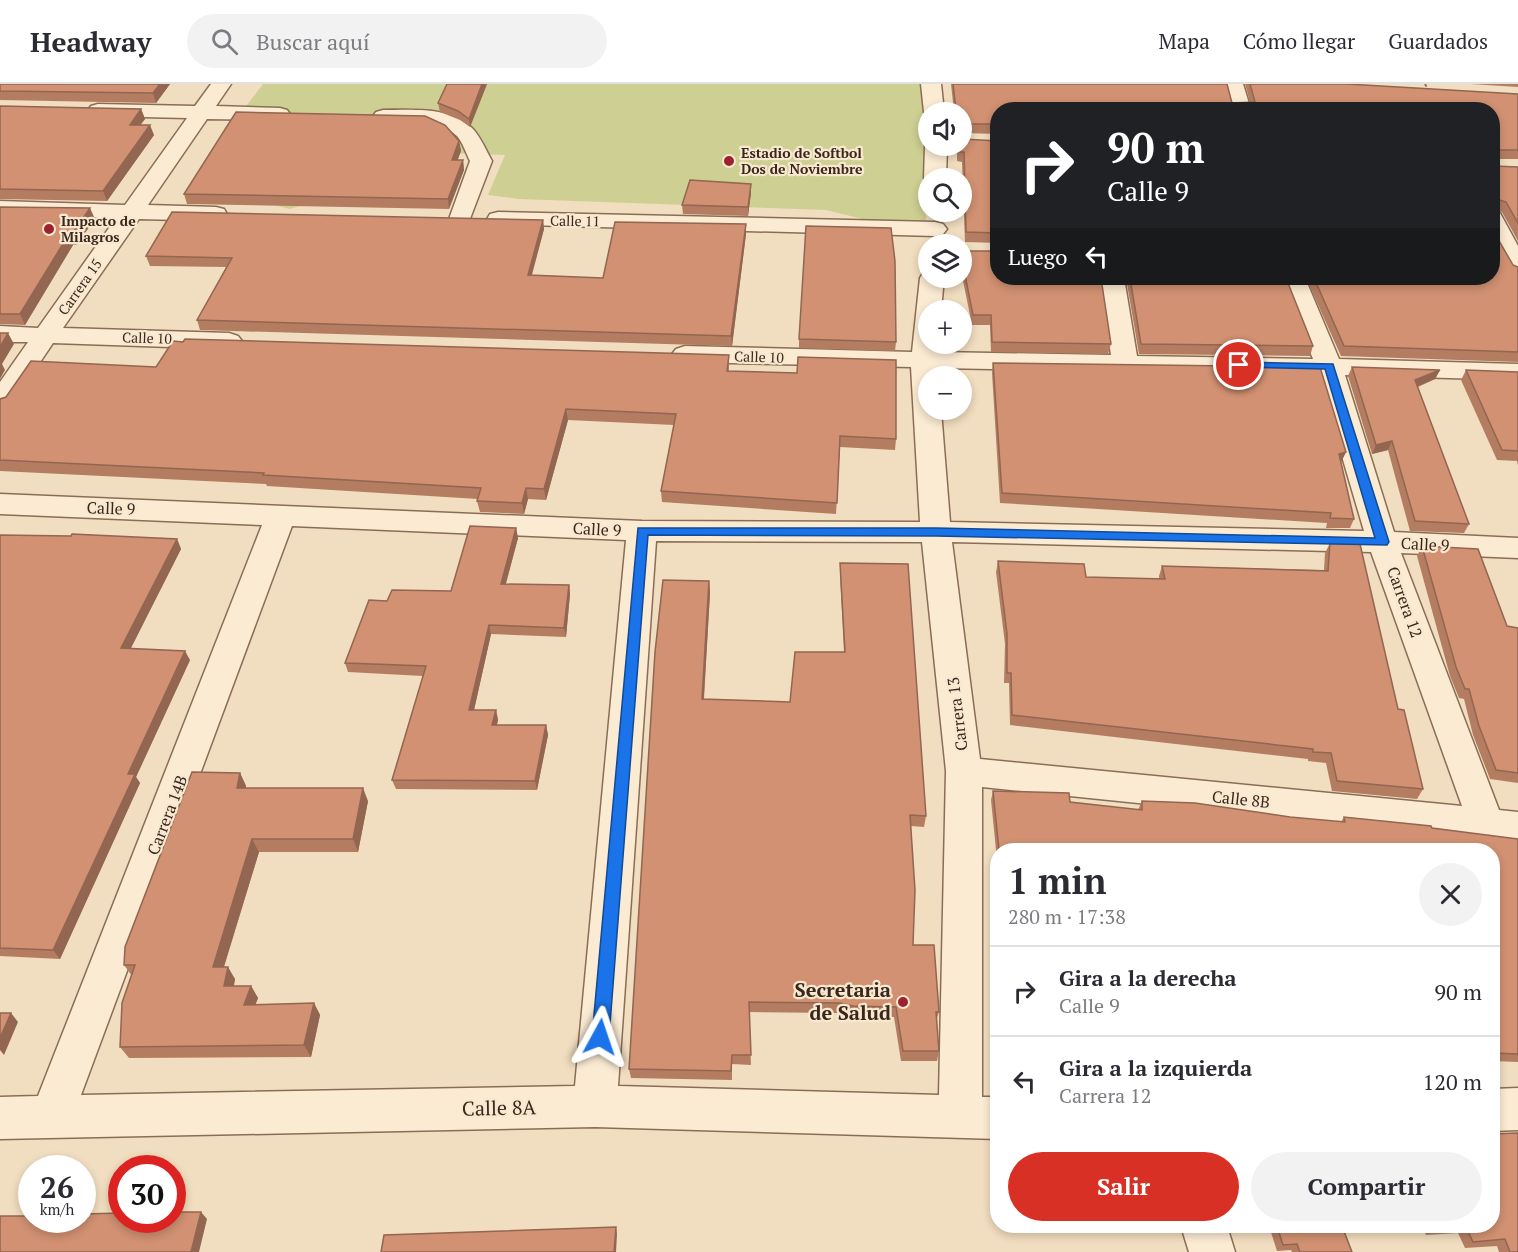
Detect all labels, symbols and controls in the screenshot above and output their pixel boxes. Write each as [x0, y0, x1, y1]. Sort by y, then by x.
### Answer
search box [187, 14, 607, 68]
text: Headway [30, 23, 151, 60]
icon: search [208, 25, 241, 58]
text: Buscar aquí [256, 27, 370, 56]
text: Mapa [1158, 27, 1210, 55]
text: Cómo llegar [1243, 27, 1355, 55]
text: Guardados [1388, 27, 1488, 55]
map controls [918, 102, 972, 420]
button: sound [918, 102, 972, 156]
text: 90 m [1107, 119, 1205, 175]
icon: right [1008, 126, 1086, 204]
place label: Estadio de Softbol Dos de Noviembre [741, 143, 863, 178]
marker: Estadio de Softbol Dos de Noviembre [722, 154, 736, 168]
button: search [918, 168, 972, 222]
text: Calle 9 [1107, 173, 1189, 209]
place label: Impacto de Milagros [61, 211, 136, 246]
street label: Calle 11 [550, 211, 600, 230]
marker: Impacto de Milagros [42, 222, 56, 236]
button: layers [918, 234, 972, 288]
icon: left [1080, 240, 1113, 273]
text: Luego [1008, 242, 1068, 271]
street label: Carrera 15 [53, 255, 106, 319]
button: + [918, 300, 972, 354]
street label: Calle 10 [122, 327, 172, 348]
pin [1213, 339, 1264, 390]
street label: Calle 10 [734, 346, 784, 367]
icon: arrive [1222, 348, 1255, 381]
button: − [918, 366, 972, 420]
street label: Calle 9 [86, 496, 136, 520]
street label: Calle 9 [572, 517, 622, 541]
street label: Calle 9 [1400, 532, 1450, 556]
street label: Carrera 12 [1382, 564, 1428, 640]
street label: Carrera 13 [942, 676, 972, 752]
street label: Carrera 14B [142, 772, 192, 858]
street label: Calle 8B [1211, 785, 1271, 813]
text: 1 min [1008, 857, 1106, 904]
button: close [1419, 863, 1482, 926]
text: 280 m · 17:38 [1008, 903, 1126, 930]
text: Gira a la derecha [1059, 963, 1237, 992]
icon: right [1008, 975, 1041, 1008]
place label: Secretaria de Salud [795, 976, 891, 1026]
text: 90 m [1434, 977, 1482, 1006]
text: Calle 9 [1059, 992, 1120, 1019]
marker: Secretaria de Salud [896, 995, 910, 1009]
position arrow [568, 1005, 632, 1069]
text: Gira a la izquierda [1059, 1053, 1252, 1082]
icon: left [1008, 1065, 1041, 1098]
text: 120 m [1422, 1067, 1482, 1096]
text: Carrera 12 [1059, 1082, 1151, 1109]
street label: Calle 8A [462, 1093, 537, 1122]
button: Salir [1008, 1152, 1239, 1221]
button: Compartir [1251, 1152, 1482, 1221]
speed limit sign: 30 [108, 1155, 186, 1233]
text: 26 [40, 1167, 74, 1207]
text: km/h [40, 1199, 74, 1219]

